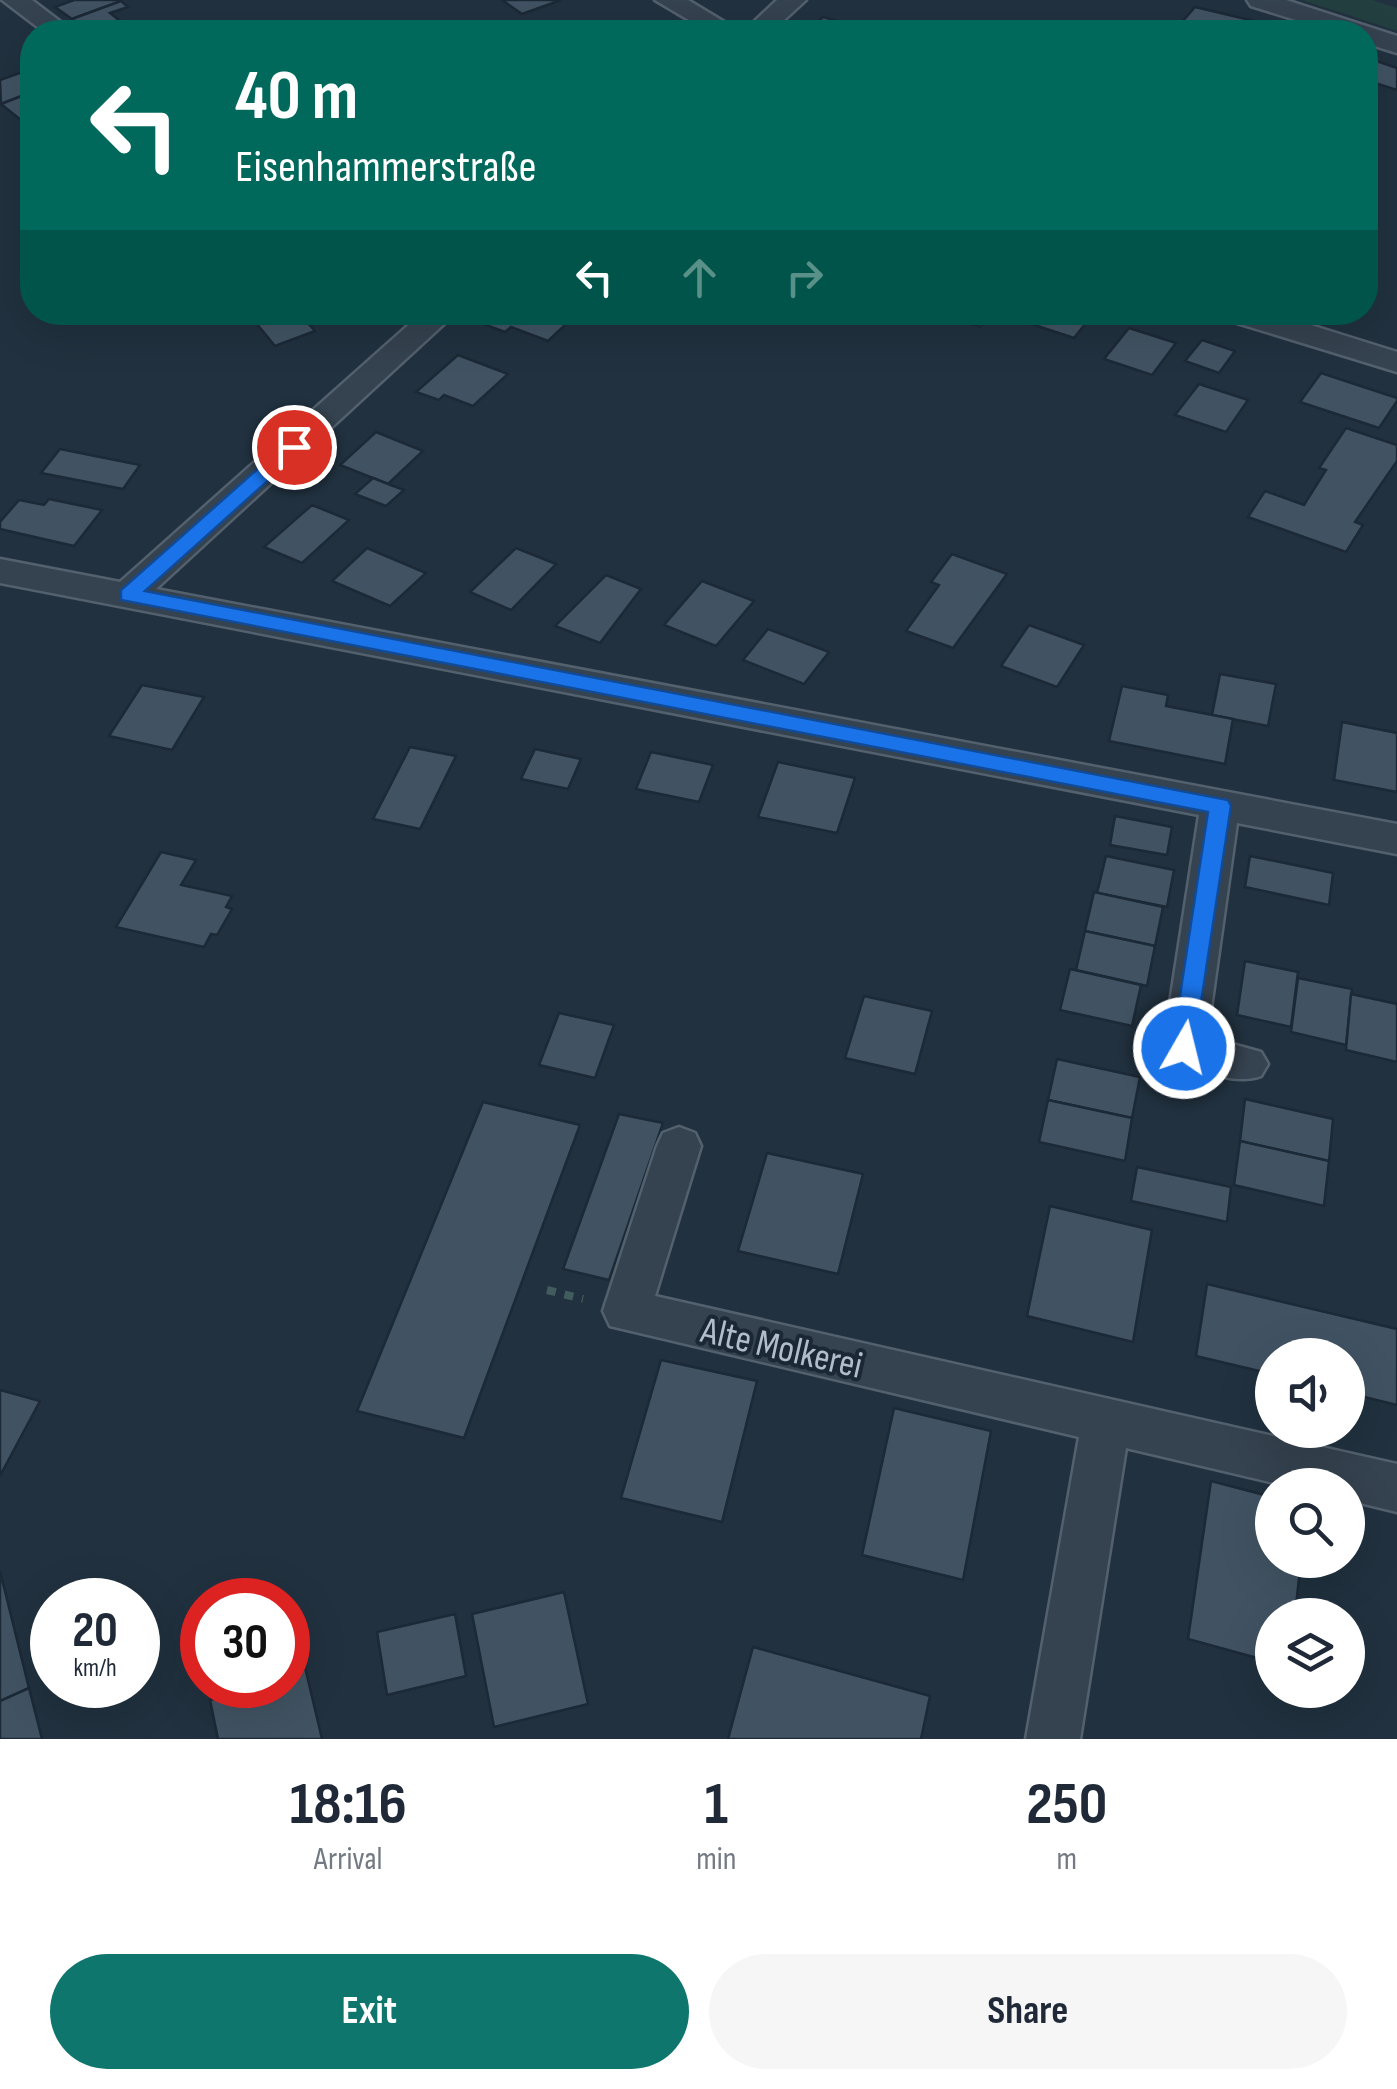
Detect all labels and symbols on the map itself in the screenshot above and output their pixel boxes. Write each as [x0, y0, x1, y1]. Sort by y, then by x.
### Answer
pin [252, 405, 337, 490]
position arrow [1132, 996, 1236, 1100]
street label: Alte Molkerei [696, 1308, 866, 1389]
speed limit sign: 30 [180, 1578, 310, 1708]

